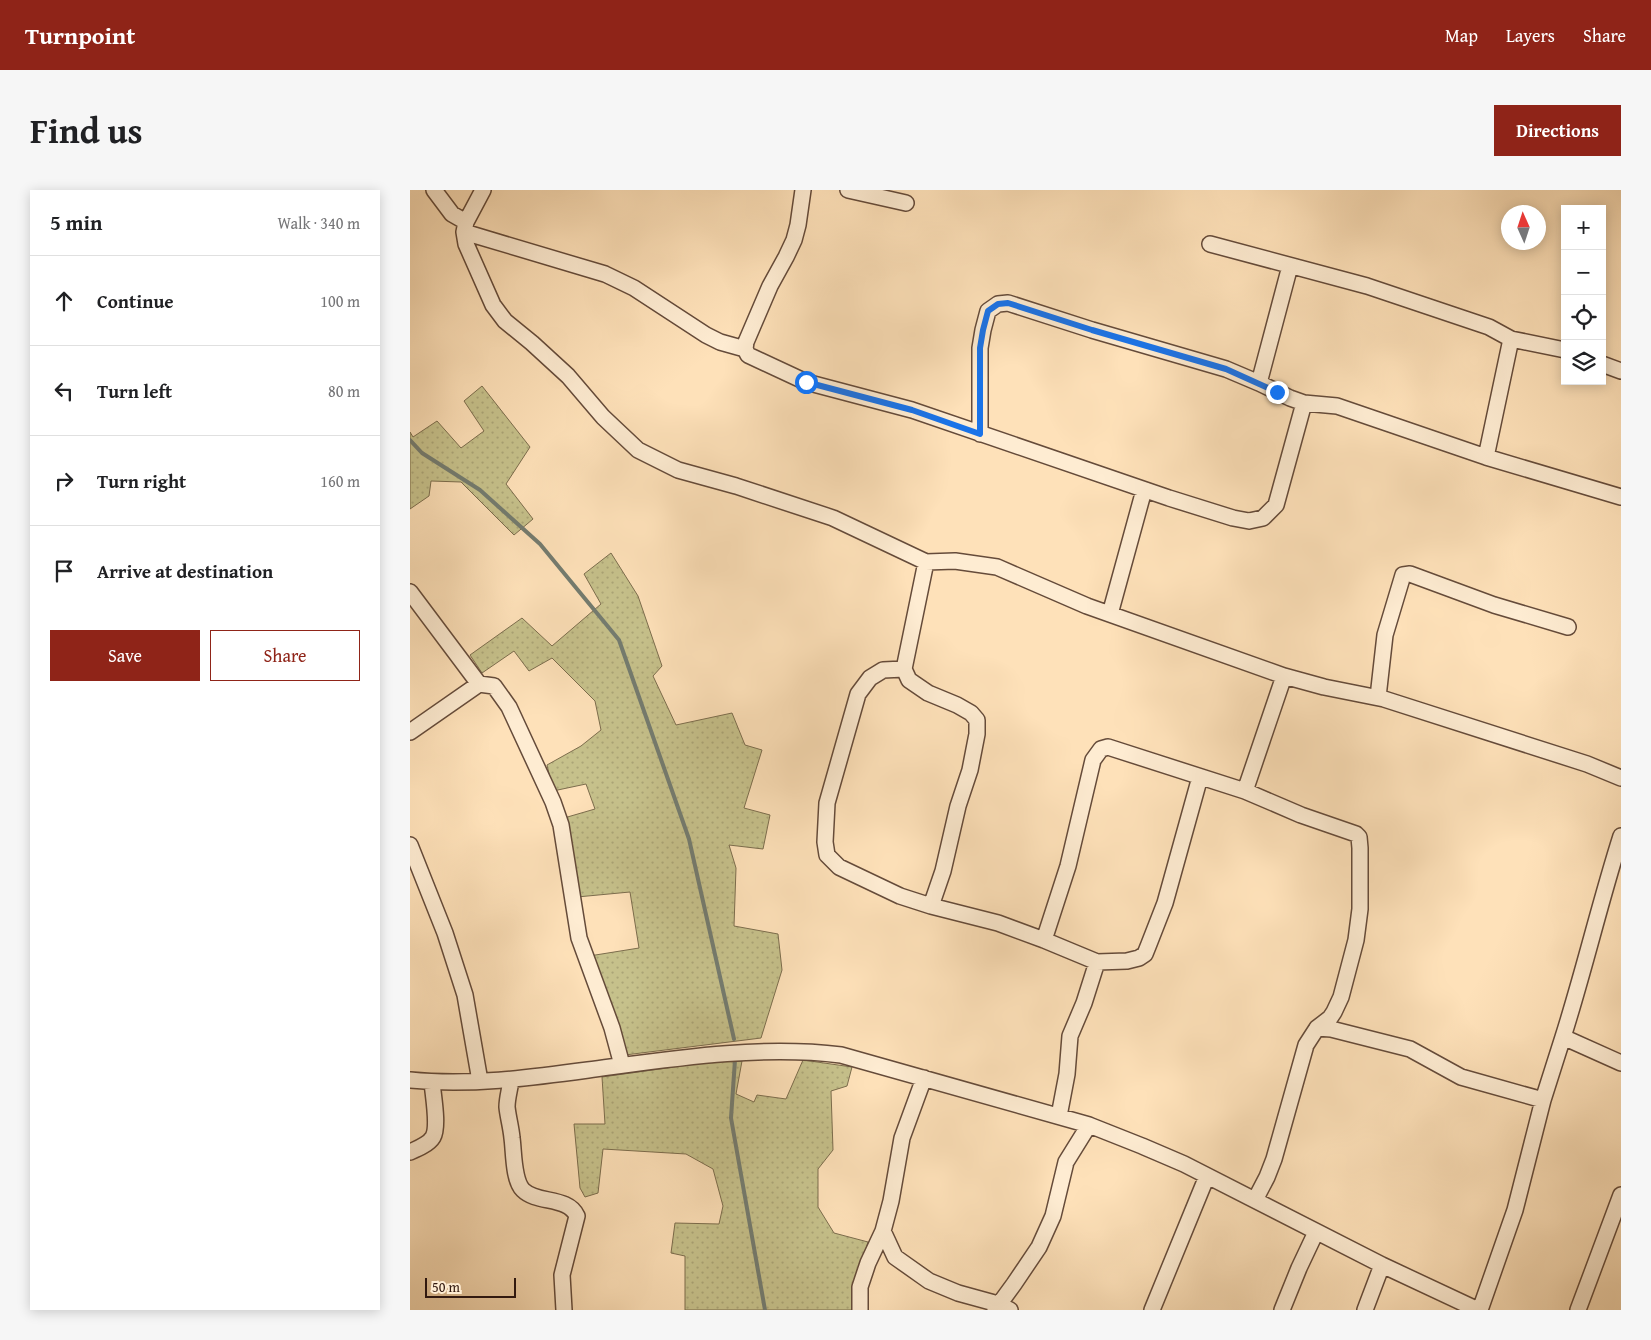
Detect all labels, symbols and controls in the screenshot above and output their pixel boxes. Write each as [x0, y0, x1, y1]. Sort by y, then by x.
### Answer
text: Turnpoint [25, 18, 135, 53]
text: Map [1445, 22, 1478, 49]
text: Layers [1506, 22, 1555, 49]
text: Share [1583, 22, 1626, 49]
text: Find us [30, 105, 143, 156]
button: Directions [1494, 105, 1621, 156]
north arrow [1501, 205, 1546, 250]
map controls [1561, 205, 1606, 385]
button: + [1561, 205, 1606, 250]
text: 5 min [50, 207, 102, 238]
text: Walk · 340 m [277, 211, 360, 235]
button: − [1561, 250, 1606, 295]
icon: ahead [50, 287, 78, 315]
text: Continue [97, 287, 174, 315]
text: 100 m [320, 289, 360, 313]
button: locate [1561, 295, 1606, 340]
button: layers [1561, 340, 1606, 385]
route start [795, 371, 818, 394]
icon: left [50, 377, 78, 405]
text: Turn left [97, 377, 172, 405]
text: 80 m [328, 379, 360, 403]
route end [1266, 381, 1289, 404]
icon: right [50, 467, 78, 495]
text: Turn right [97, 467, 186, 495]
text: 160 m [320, 469, 360, 493]
icon: arrive [50, 557, 78, 585]
text: Arrive at destination [97, 557, 273, 585]
button: Save [50, 630, 200, 681]
button: Share [210, 630, 360, 681]
scale bar [425, 1275, 516, 1298]
text: 50 m [432, 1277, 460, 1297]

